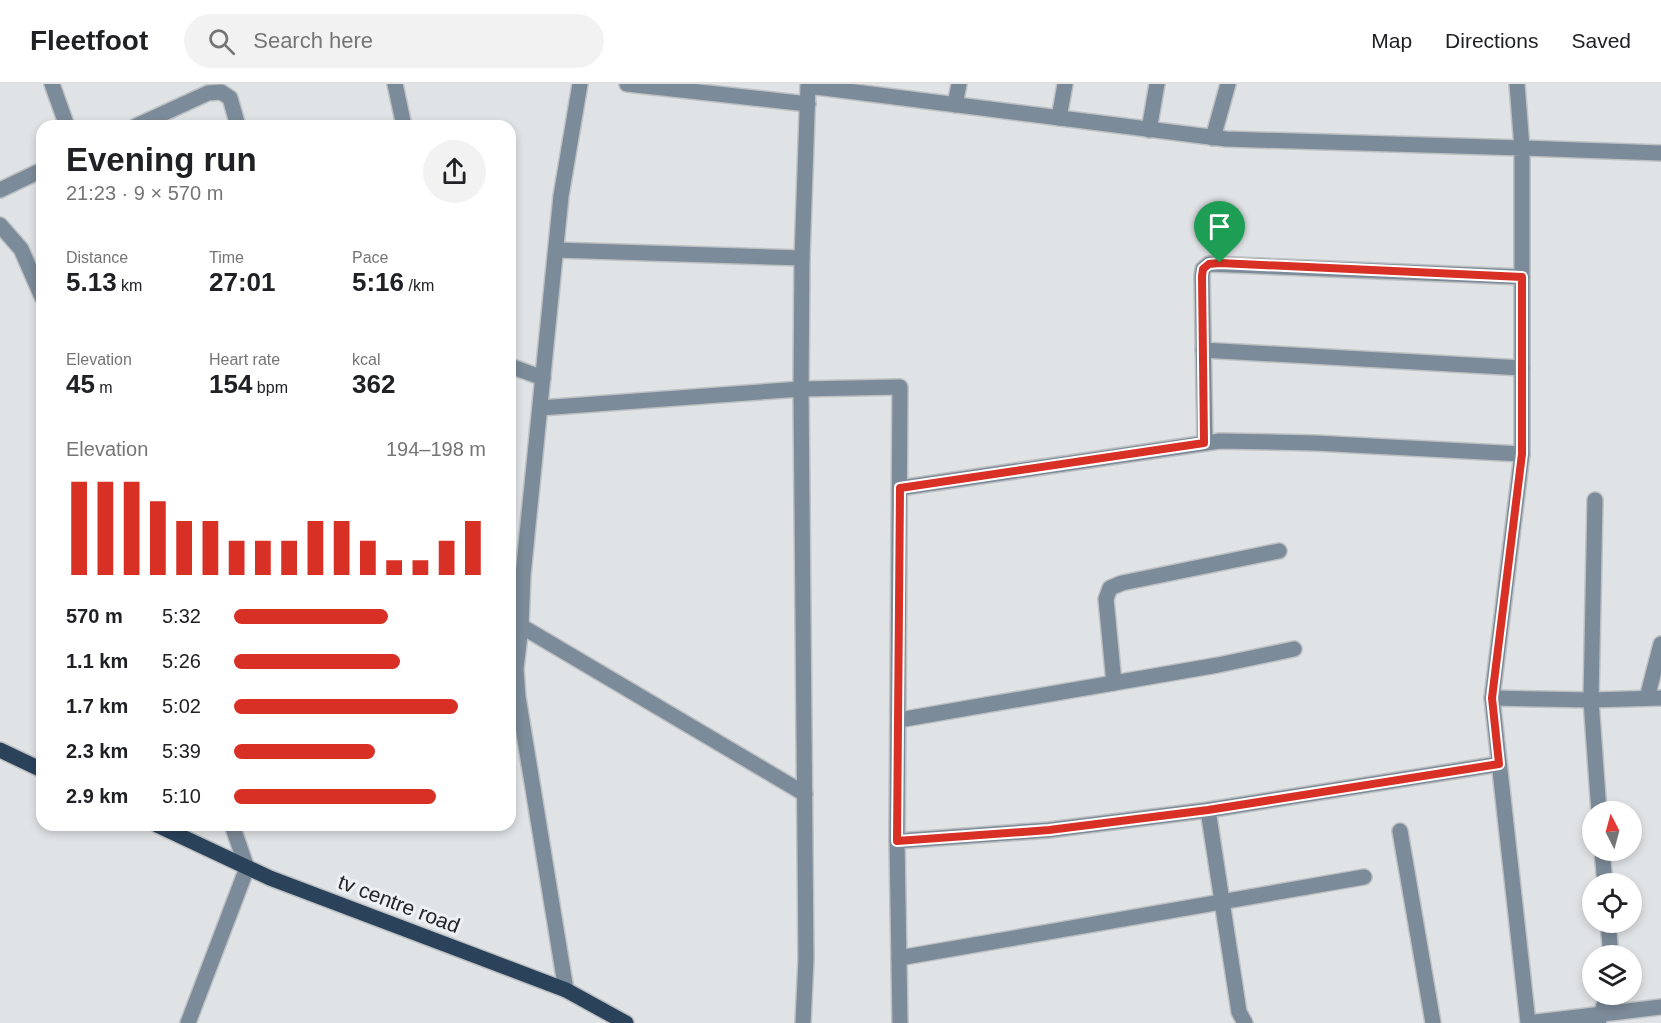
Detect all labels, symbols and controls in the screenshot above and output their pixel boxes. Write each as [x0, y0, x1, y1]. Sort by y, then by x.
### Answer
search box [184, 14, 604, 68]
text: Fleetfoot [30, 25, 148, 56]
icon: search [205, 25, 238, 58]
text: Search here [253, 28, 373, 53]
text: Map [1371, 29, 1412, 52]
text: Directions [1445, 29, 1538, 52]
text: Saved [1571, 29, 1631, 52]
button: share [423, 140, 486, 203]
text: Evening run [66, 141, 257, 178]
text: 21:23 · 9 × 570 m [66, 182, 223, 204]
pin [1194, 201, 1245, 263]
icon: arrive [1203, 210, 1236, 243]
text: Distance [66, 249, 128, 266]
text: Time [209, 249, 244, 266]
text: Pace [352, 249, 388, 266]
text: 5.13 [66, 267, 117, 297]
text: 27:01 [209, 267, 276, 297]
text: 5:16 [352, 267, 404, 297]
text: km [117, 277, 142, 294]
text: /km [404, 277, 434, 294]
text: Elevation [66, 351, 132, 368]
text: Heart rate [209, 351, 280, 368]
text: kcal [352, 351, 380, 368]
text: 45 [66, 369, 95, 399]
text: 154 [209, 369, 252, 399]
text: 362 [352, 369, 395, 399]
text: m [95, 379, 113, 396]
text: bpm [252, 379, 288, 396]
text: Elevation [66, 438, 148, 460]
text: 194–198 m [386, 438, 486, 460]
text: 570 m [66, 605, 123, 627]
text: 5:32 [162, 605, 201, 627]
text: 1.1 km [66, 650, 128, 672]
text: 5:26 [162, 650, 201, 672]
text: 1.7 km [66, 695, 128, 717]
text: 5:02 [162, 695, 201, 717]
text: 2.3 km [66, 740, 128, 762]
text: 5:39 [162, 740, 201, 762]
text: 2.9 km [66, 785, 128, 807]
text: 5:10 [162, 785, 201, 807]
north arrow [1582, 801, 1642, 861]
map controls [1582, 801, 1642, 1005]
street label: tv centre road [335, 870, 463, 937]
button: locate [1582, 873, 1642, 933]
button: layers [1582, 945, 1642, 1005]

